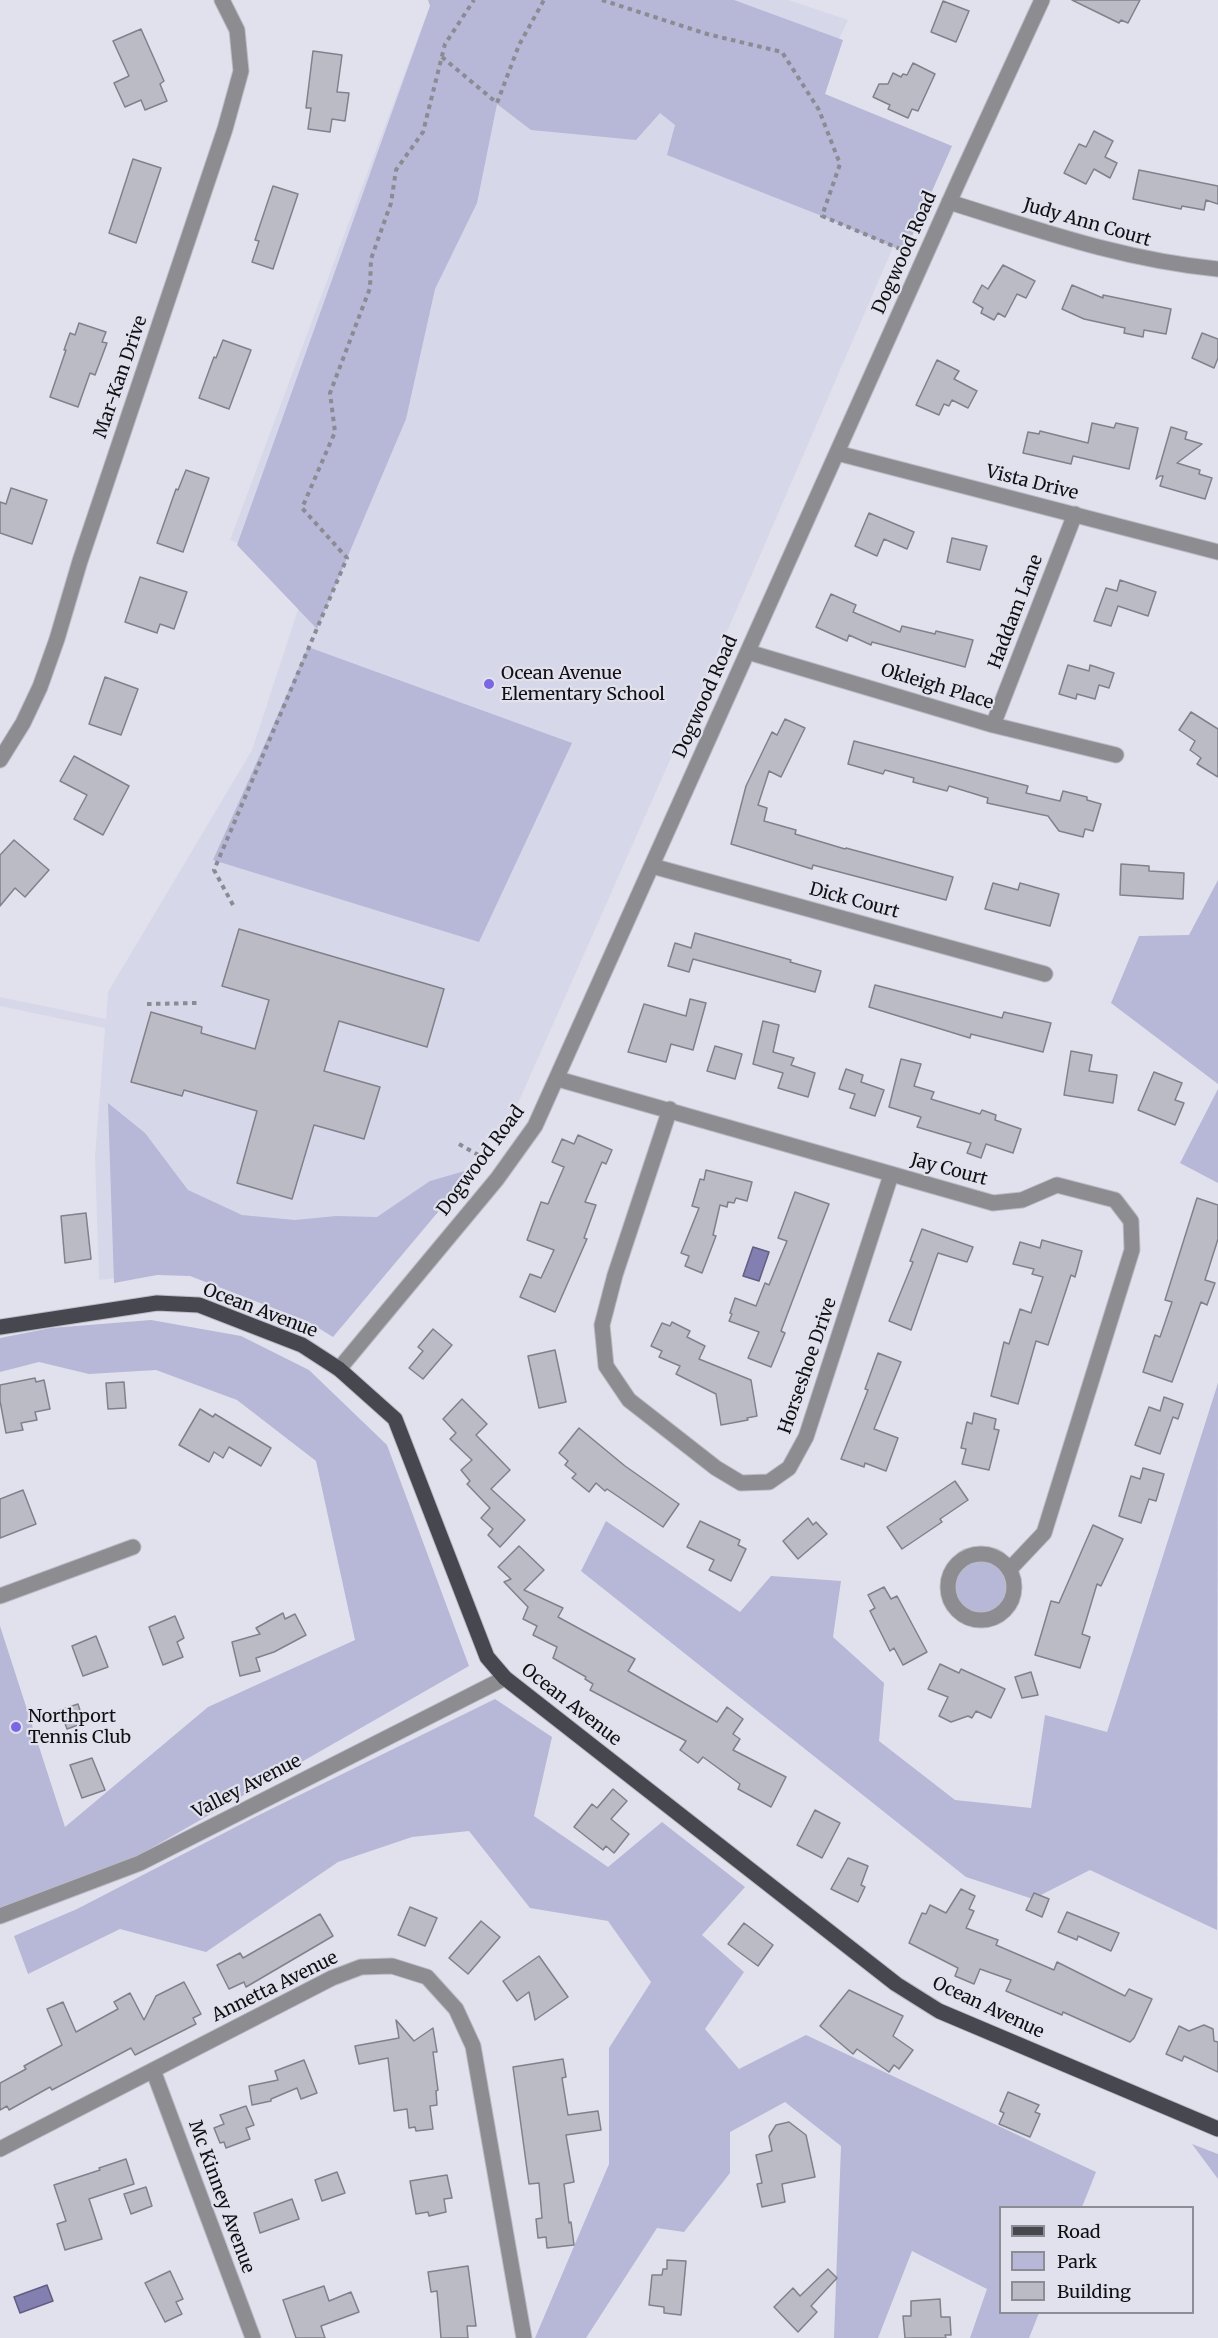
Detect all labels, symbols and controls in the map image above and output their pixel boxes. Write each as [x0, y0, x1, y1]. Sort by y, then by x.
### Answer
street label: Dogwood Road [868, 188, 942, 318]
street label: Judy Ann Court [1021, 194, 1153, 252]
street label: Mar-Kan Drive [90, 313, 152, 441]
street label: Vista Drive [984, 461, 1080, 505]
street label: Haddam Lane [984, 552, 1048, 672]
street label: Dogwood Road [669, 632, 743, 762]
street label: Okleigh Place [878, 660, 996, 714]
place label: Ocean Avenue Elementary School [501, 663, 665, 706]
marker: Ocean Avenue Elementary School [482, 677, 496, 691]
street label: Dick Court [807, 879, 901, 923]
street label: Dogwood Road [433, 1102, 529, 1220]
street label: Jay Court [908, 1149, 990, 1191]
street label: Ocean Avenue [200, 1279, 320, 1343]
street label: Horseshoe Drive [775, 1295, 841, 1437]
street label: Ocean Avenue [517, 1659, 625, 1751]
place label: Northport Tennis Club [28, 1706, 131, 1748]
marker: Northport Tennis Club [9, 1720, 23, 1734]
street label: Valley Avenue [189, 1750, 305, 1824]
street label: Annetta Avenue [209, 1947, 341, 2027]
street label: Ocean Avenue [929, 1973, 1047, 2043]
street label: Mc Kinney Avenue [183, 2118, 259, 2276]
legend [999, 2206, 1194, 2314]
text: Road [1057, 2220, 1101, 2243]
text: Park [1057, 2250, 1097, 2273]
text: Building [1057, 2280, 1131, 2303]

